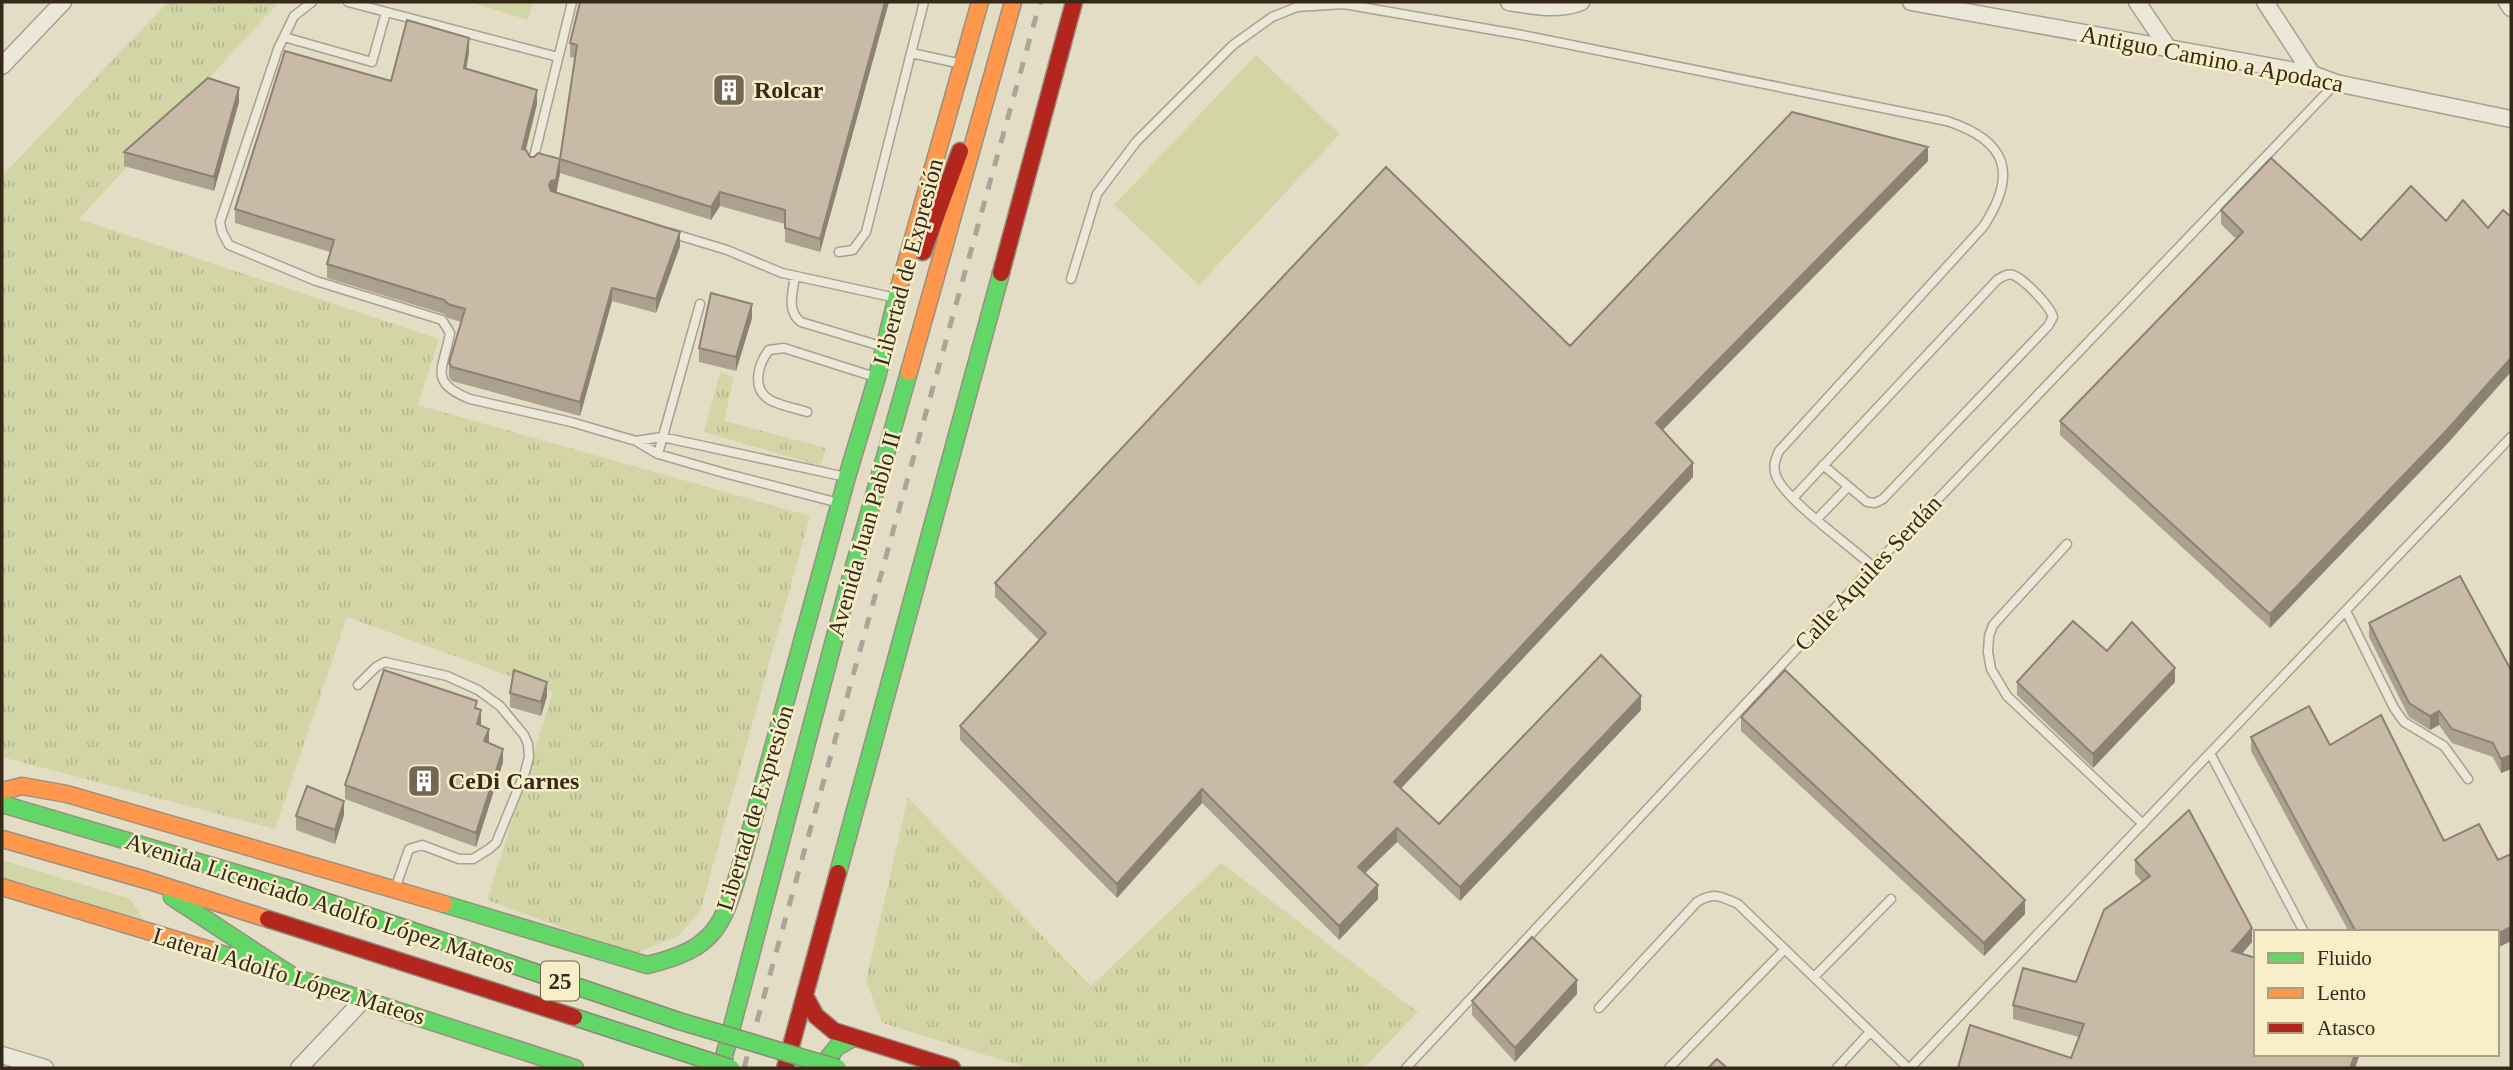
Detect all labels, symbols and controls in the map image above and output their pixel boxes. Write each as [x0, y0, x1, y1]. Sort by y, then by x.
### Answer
street label: Antiguo Camino a Apodaca [2078, 21, 2346, 97]
building icon: Rolcar [710, 71, 748, 109]
place label: Rolcar [754, 77, 824, 103]
street label: Libertad de Expresión [868, 156, 948, 368]
street label: Avenida Juan Pablo II [822, 428, 906, 640]
street label: Calle Aquiles Serdán [1789, 490, 1947, 656]
street label: Libertad de Expresión [711, 702, 799, 914]
building icon: CeDi Carnes [405, 762, 443, 800]
place label: CeDi Carnes [448, 768, 579, 794]
street label: Avenida Licenciado Adolfo López Mateos [122, 828, 518, 978]
street label: Lateral Adolfo López Mateos [150, 922, 428, 1030]
legend [2254, 930, 2499, 1056]
text: Fluido [2317, 946, 2372, 970]
road number: 25 [541, 962, 579, 1000]
text: Lento [2317, 981, 2366, 1005]
text: Atasco [2317, 1016, 2375, 1040]

